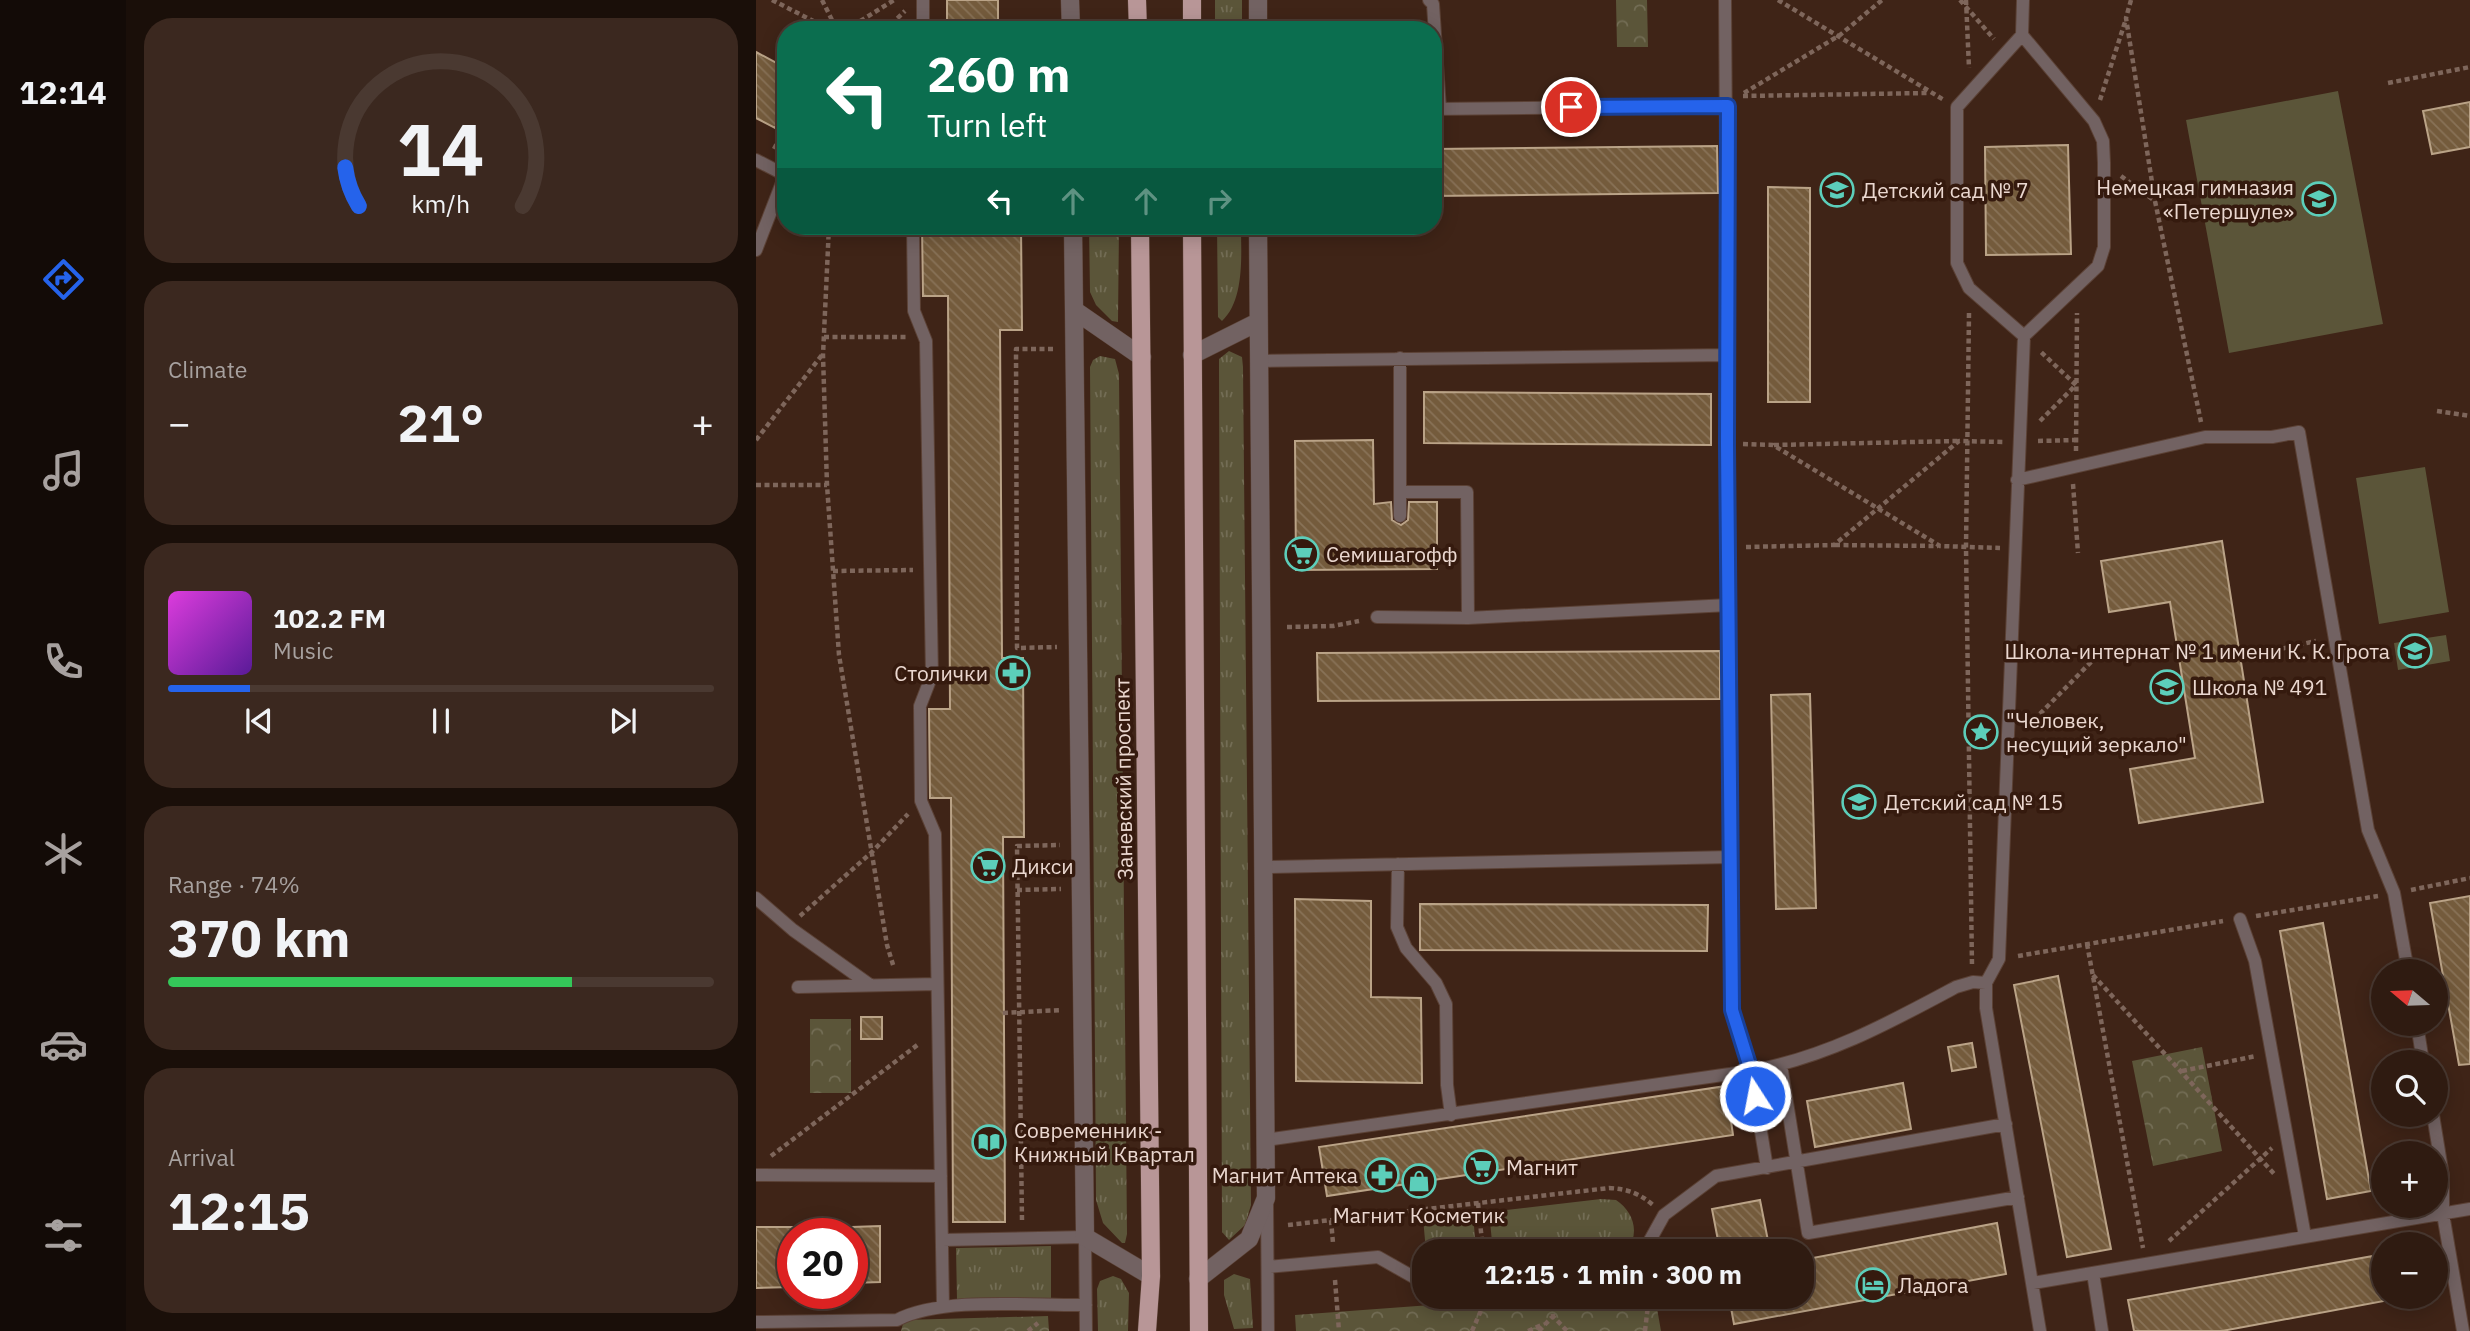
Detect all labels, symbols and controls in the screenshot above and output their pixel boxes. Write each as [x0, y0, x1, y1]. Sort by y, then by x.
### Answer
text: 260 m [927, 42, 1071, 105]
icon: left [812, 49, 903, 140]
text: 12:14 [19, 71, 107, 113]
pin [1541, 77, 1601, 137]
icon: arrive [1552, 88, 1590, 126]
text: 14 [397, 102, 485, 197]
text: Turn left [927, 104, 1047, 146]
school or university icon: Детский сад № 7 [1818, 171, 1856, 209]
place label: Немецкая гимназия «Петершуле» [2096, 173, 2294, 225]
place label: Детский сад № 7 [1862, 176, 2029, 204]
school or university icon: Немецкая гимназия «Петершуле» [2300, 180, 2338, 218]
icon: left [981, 182, 1019, 220]
icon: ahead [1054, 182, 1092, 220]
icon: ahead [1127, 182, 1165, 220]
icon: right [1200, 182, 1238, 220]
text: km/h [412, 187, 470, 220]
icon: directions [39, 255, 88, 304]
text: Climate [168, 354, 247, 384]
text: 21° [398, 389, 484, 456]
text: − [168, 398, 191, 447]
text: + [691, 398, 714, 447]
icon: music [39, 446, 88, 495]
supermarket icon: Семишагофф [1283, 535, 1321, 573]
place label: Семишагофф [1326, 540, 1458, 568]
text: 102.2 FM [273, 601, 386, 635]
school or university icon: Школа-интернат № 1 имени К. К. Грота [2396, 632, 2434, 670]
text: Music [273, 635, 333, 665]
icon: phone [39, 637, 88, 686]
place label: Школа-интернат № 1 имени К. К. Грота [2005, 637, 2390, 665]
pharmacy icon: Столички [994, 654, 1032, 692]
place label: Столички [894, 659, 988, 687]
school or university icon: Школа № 491 [2148, 668, 2186, 706]
place label: Школа № 491 [2192, 673, 2327, 701]
street label: Заневский проспект [1107, 677, 1139, 881]
icon: previous [240, 702, 278, 740]
icon: pause [422, 702, 460, 740]
icon: next [604, 702, 642, 740]
place label: "Человек, несущий зеркало" [2006, 706, 2187, 758]
place icon: "Человек, несущий зеркало" [1962, 713, 2000, 751]
school or university icon: Детский сад № 15 [1840, 783, 1878, 821]
place label: Детский сад № 15 [1884, 788, 2063, 816]
icon: climate [39, 829, 88, 878]
supermarket icon: Дикси [969, 847, 1007, 885]
place label: Дикси [1012, 852, 1074, 880]
text: Range · 74% [168, 869, 300, 899]
text: 370 km [168, 904, 350, 971]
north arrow [2371, 959, 2448, 1036]
map controls [2371, 959, 2448, 1309]
icon: car [39, 1020, 88, 1069]
button: search [2371, 1050, 2448, 1127]
position arrow [1718, 1059, 1792, 1133]
place label: Современник - Книжный Квартал [1014, 1116, 1195, 1168]
library icon: Современник - Книжный Квартал [970, 1123, 1008, 1161]
button: + [2371, 1141, 2448, 1218]
text: Arrival [168, 1142, 235, 1172]
supermarket icon: Магнит [1462, 1148, 1500, 1186]
place label: Магнит [1506, 1153, 1578, 1181]
pharmacy icon: Магнит Аптека [1363, 1156, 1401, 1194]
place label: Магнит Аптека [1212, 1161, 1358, 1189]
shop icon: Магнит Косметик [1400, 1162, 1438, 1200]
text: 12:15 [168, 1177, 310, 1244]
place label: Магнит Косметик [1333, 1201, 1505, 1229]
icon: filters [39, 1211, 88, 1260]
speed limit sign: 20 [777, 1218, 868, 1309]
button: − [2371, 1232, 2448, 1309]
text: 12:15 · 1 min · 300 m [1484, 1257, 1742, 1291]
hotel icon: Ладога [1854, 1266, 1892, 1304]
place label: Ладога [1898, 1271, 1968, 1299]

